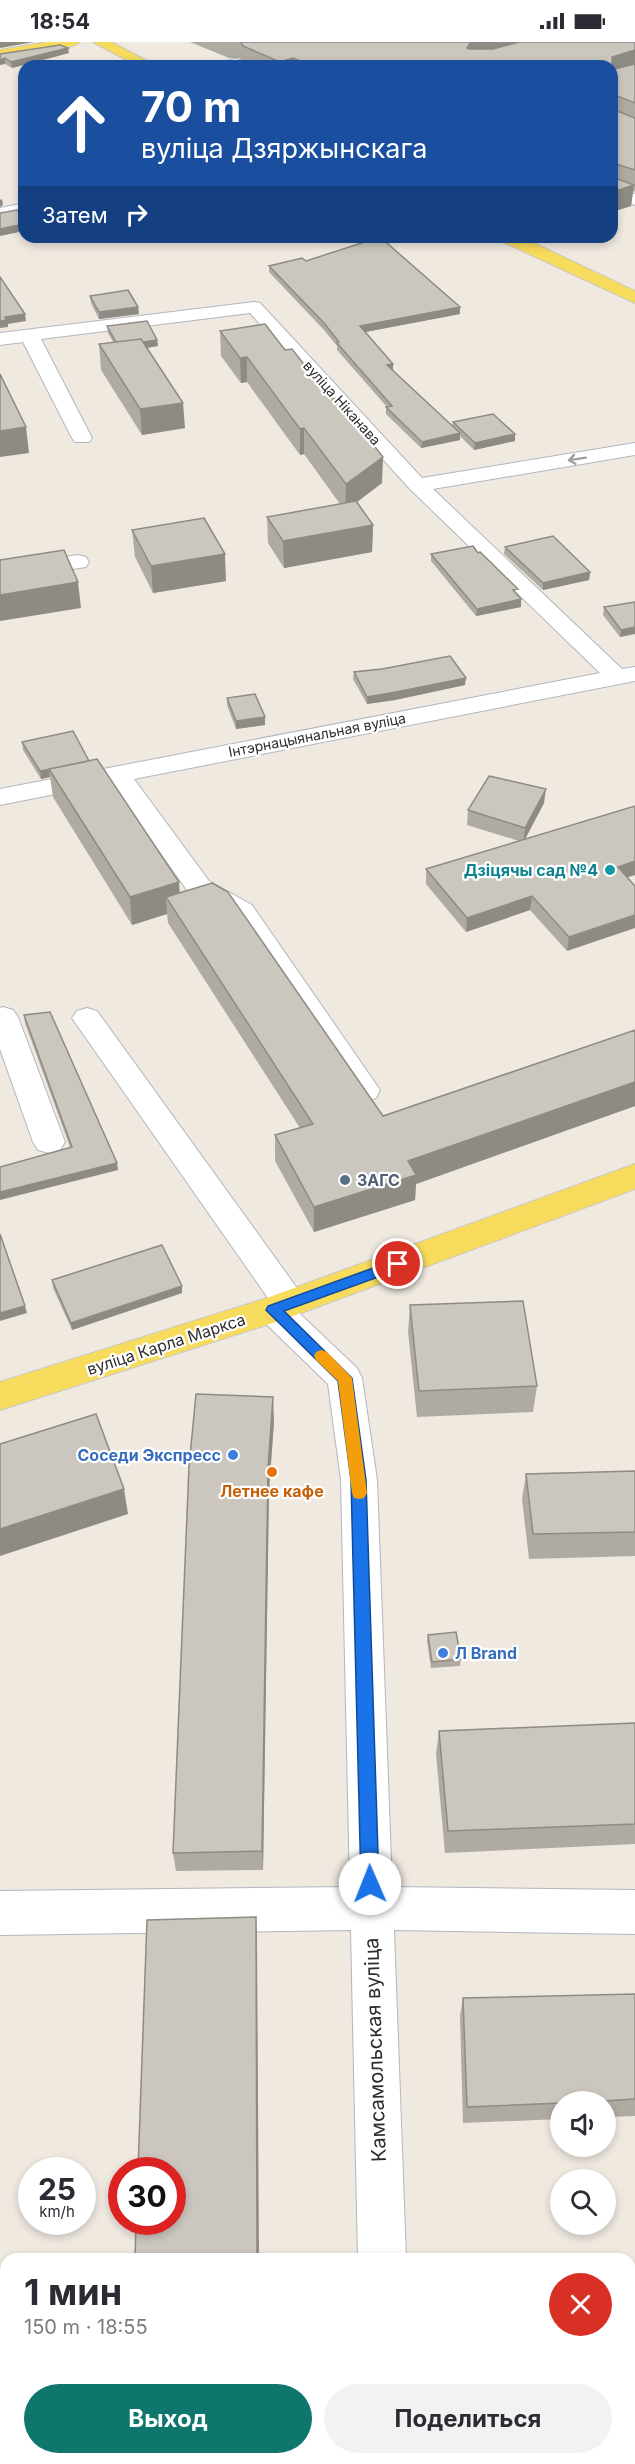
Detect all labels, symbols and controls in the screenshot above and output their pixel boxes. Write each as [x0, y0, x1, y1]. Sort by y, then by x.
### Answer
text: 18:54 [30, 8, 90, 34]
text: 70 m [141, 81, 241, 132]
icon: ahead [42, 84, 120, 162]
text: вуліца Дзяржынскага [141, 132, 427, 165]
icon: right [120, 198, 153, 231]
text: Затем [42, 202, 108, 228]
street label: вуліца Ніканава [300, 357, 385, 448]
one-way arrow [568, 454, 588, 465]
street label: Інтэрнацыянальная вуліца [227, 709, 407, 760]
place label: Дзіцячы сад №4 [464, 860, 598, 880]
marker: Дзіцячы сад №4 [603, 863, 617, 877]
place label: ЗАГС [357, 1170, 400, 1190]
marker: ЗАГС [338, 1173, 352, 1187]
pin [372, 1238, 423, 1289]
icon: arrive [381, 1247, 414, 1280]
street label: вуліца Карла Маркса [84, 1309, 248, 1379]
place label: Соседи Экспресс [77, 1445, 221, 1465]
marker: Соседи Экспресс [226, 1448, 240, 1462]
marker: Летнее кафе [265, 1465, 279, 1479]
place label: Летнее кафе [220, 1481, 324, 1501]
place label: Л Brand [455, 1643, 517, 1663]
marker: Л Brand [436, 1646, 450, 1660]
position arrow [338, 1852, 402, 1916]
street label: Камсамольская вуліца [359, 1937, 391, 2163]
map controls [550, 2091, 616, 2235]
button: sound [550, 2091, 616, 2157]
speed limit sign: 30 [108, 2157, 186, 2235]
button: search [550, 2169, 616, 2235]
text: 25 [38, 2171, 76, 2207]
text: km/h [39, 2202, 75, 2221]
text: 1 мин [24, 2270, 122, 2314]
button: close [549, 2273, 612, 2336]
text: 150 m · 18:55 [24, 2315, 148, 2339]
button: Выход [24, 2384, 312, 2453]
button: Поделиться [324, 2384, 612, 2453]

